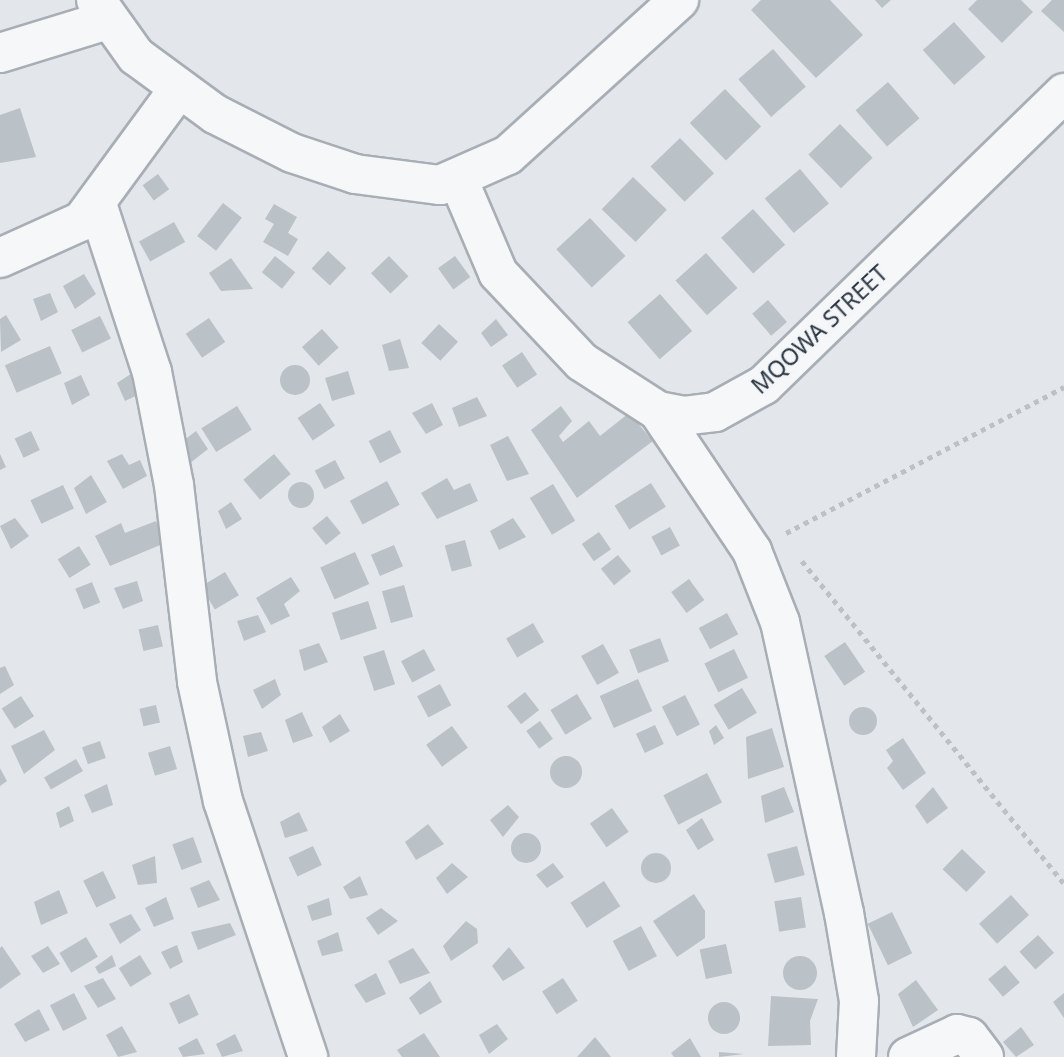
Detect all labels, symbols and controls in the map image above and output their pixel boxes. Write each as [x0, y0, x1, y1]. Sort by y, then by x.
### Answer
street label: MQOWA STREET [745, 259, 893, 399]

